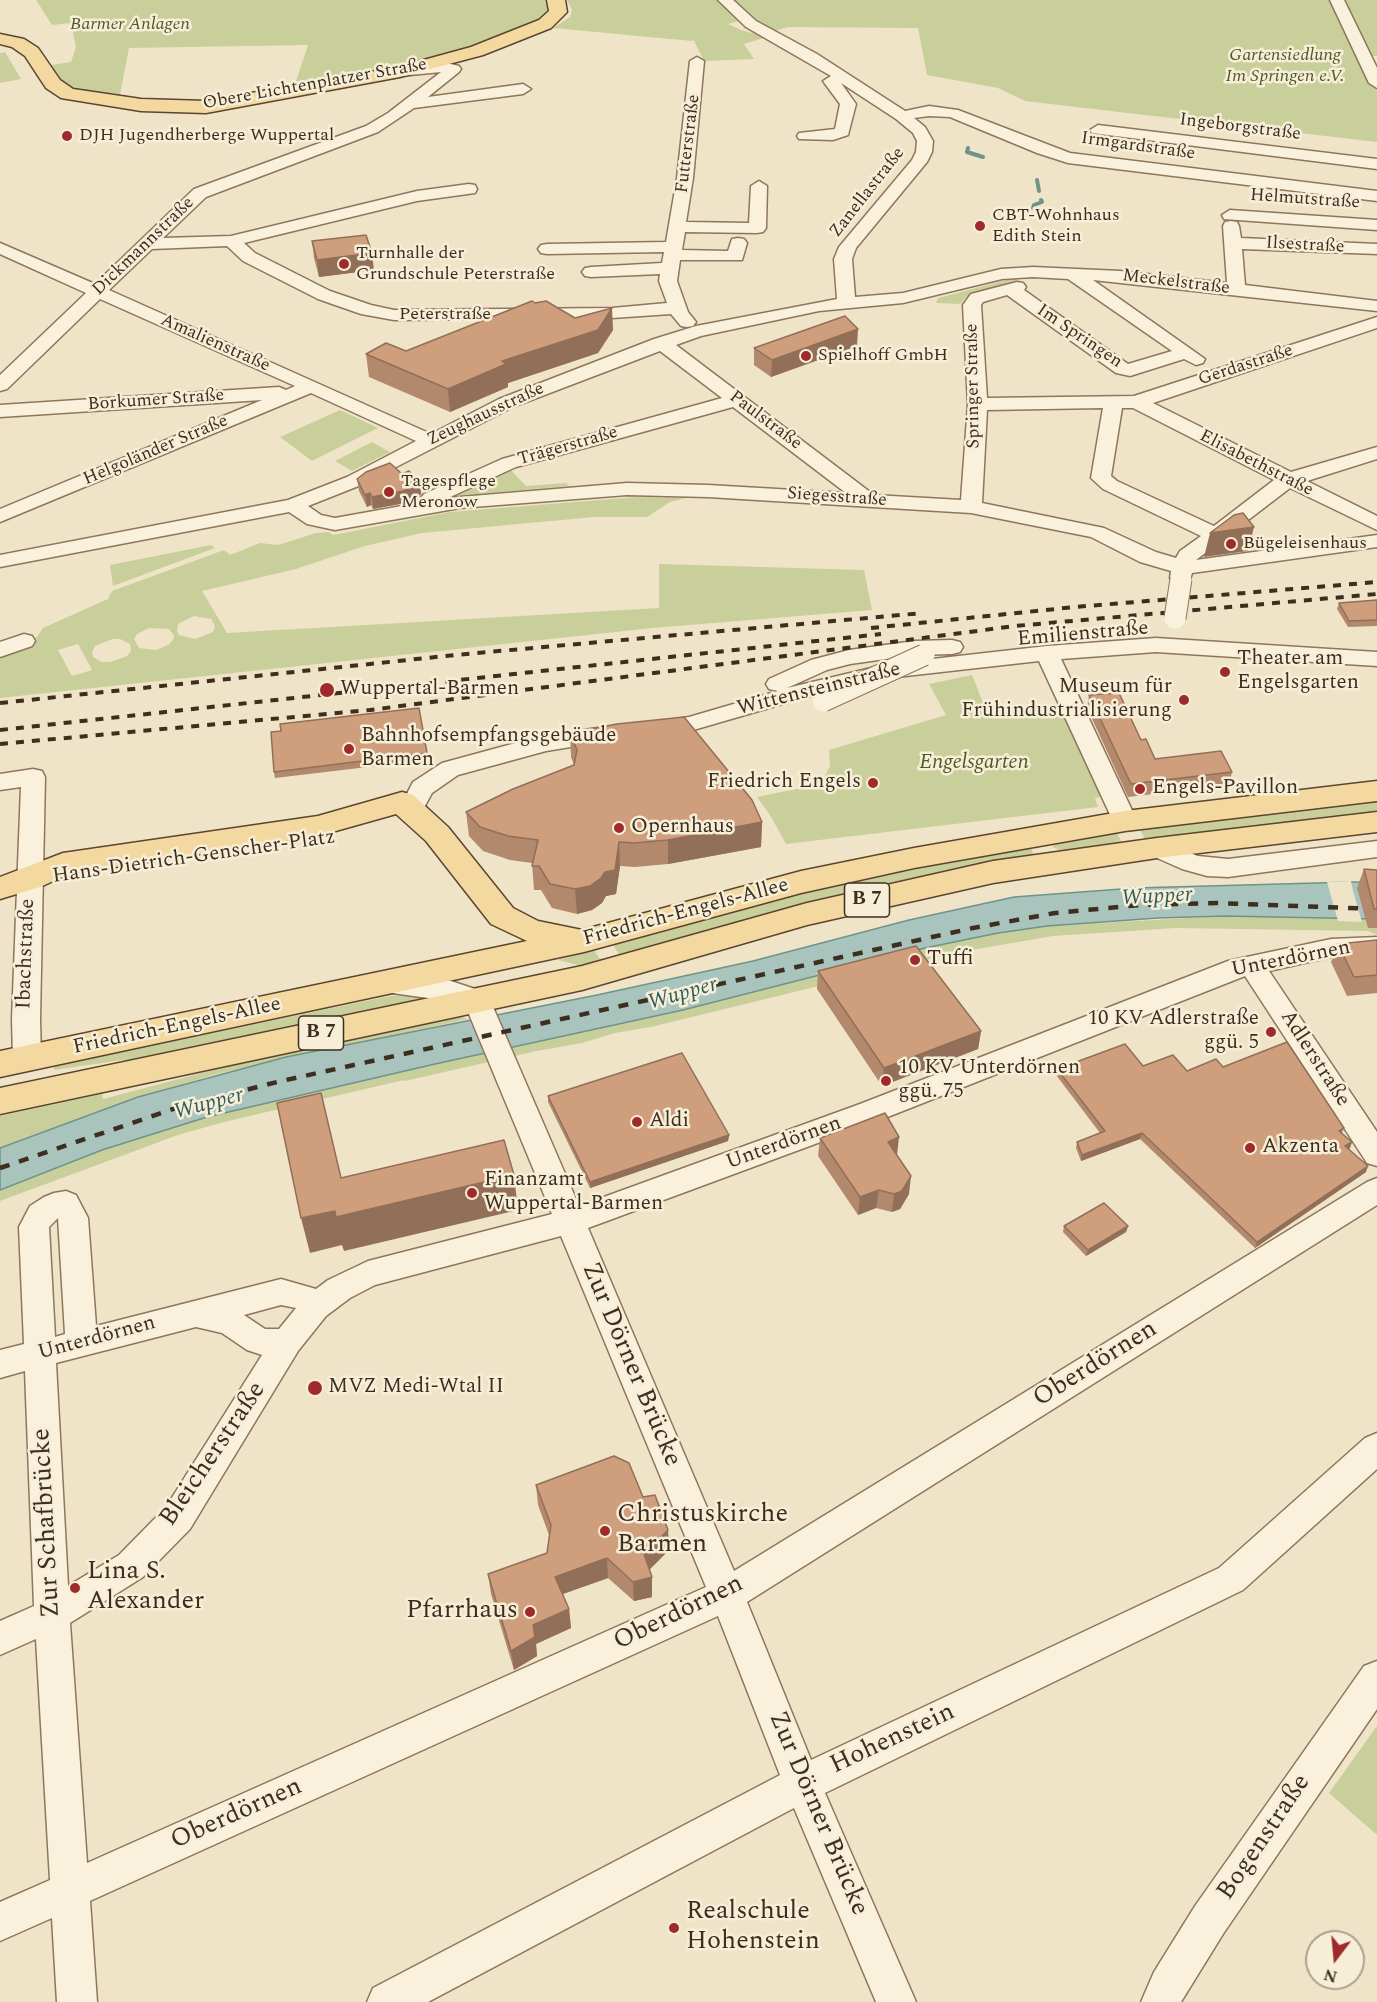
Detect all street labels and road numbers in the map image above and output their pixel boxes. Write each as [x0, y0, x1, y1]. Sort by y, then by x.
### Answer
street label: Obere Lichtenplatzer Straße [201, 55, 429, 115]
street label: Futterstraße [672, 93, 706, 195]
street label: Ingeborgstraße [1178, 110, 1302, 146]
street label: Irmgardstraße [1080, 128, 1196, 166]
street label: Zanellastraße [826, 143, 910, 243]
street label: Helmutstraße [1249, 185, 1361, 215]
street label: Dickmannstraße [89, 193, 199, 301]
street label: Ilsestraße [1265, 233, 1345, 259]
street label: Meckelstraße [1121, 266, 1231, 300]
street label: Im Springen [1032, 300, 1126, 374]
street label: Peterstraße [399, 304, 491, 326]
street label: Amalienstraße [157, 310, 273, 378]
street label: Springer Straße [962, 323, 986, 449]
street label: Gerdastraße [1196, 341, 1296, 391]
street label: Zeughausstraße [424, 378, 548, 452]
street label: Borkumer Straße [87, 385, 225, 417]
street label: Paulstraße [724, 387, 806, 455]
street label: Helgoländer Straße [80, 411, 232, 491]
street label: Trägerstraße [516, 422, 620, 472]
street label: Elisabethstraße [1196, 426, 1316, 502]
street label: Siegesstraße [787, 484, 887, 512]
street label: Emilienstraße [1016, 617, 1150, 653]
street label: Wittensteinstraße [735, 657, 903, 723]
street label: Hans-Dietrich-Genscher-Platz [51, 826, 337, 890]
street label: Friedrich-Engels-Allee [580, 873, 792, 953]
road number: B 7 [844, 883, 890, 917]
street label: Ibachstraße [12, 898, 42, 1010]
street label: Unterdörnen [1229, 936, 1353, 984]
street label: Friedrich-Engels-Allee [71, 993, 283, 1061]
street label: Adlerstraße [1274, 1006, 1354, 1112]
road number: B 7 [298, 1016, 344, 1050]
street label: Unterdörnen [723, 1112, 845, 1176]
street label: Zur Dörner Brücke [573, 1258, 687, 1472]
street label: Unterdörnen [35, 1311, 159, 1367]
street label: Oberdörnen [1028, 1315, 1164, 1415]
street label: Bleicherstraße [154, 1377, 274, 1533]
street label: Zur Schafbrücke [27, 1427, 69, 1619]
street label: Oberdörnen [609, 1569, 749, 1659]
street label: Hohenstein [826, 1698, 960, 1782]
street label: Zur Dörner Brücke [760, 1707, 874, 1921]
street label: Bogenstraße [1212, 1769, 1318, 1907]
street label: Oberdörnen [167, 1772, 307, 1858]

